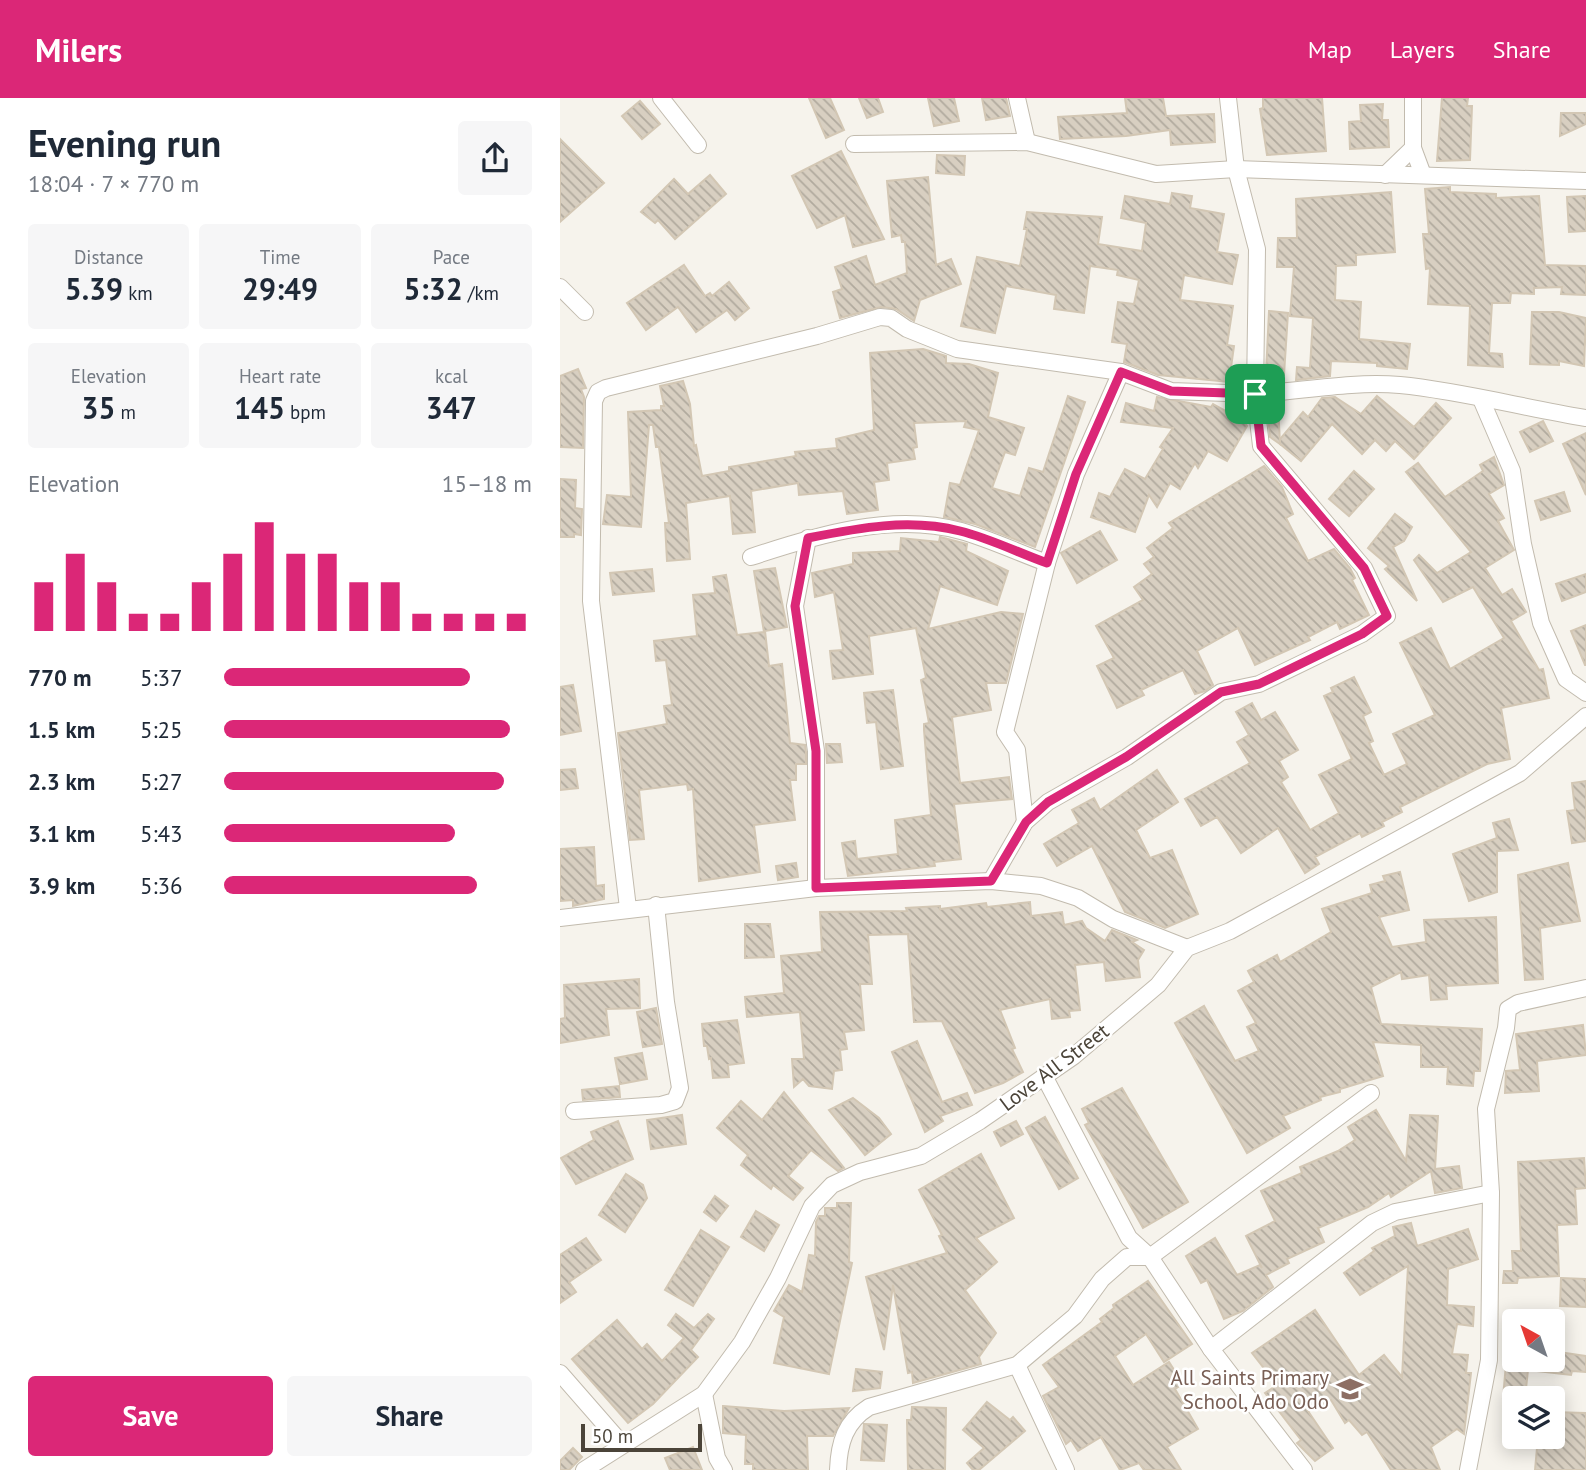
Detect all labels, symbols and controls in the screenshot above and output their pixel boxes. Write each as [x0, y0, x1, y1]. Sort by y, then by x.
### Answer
text: Milers [35, 28, 122, 71]
text: Map [1308, 34, 1352, 65]
text: Layers [1390, 34, 1455, 65]
text: Share [1493, 34, 1551, 65]
text: Evening run [28, 118, 221, 167]
button: share [458, 121, 532, 195]
text: 18:04 · 7 × 770 m [28, 169, 199, 198]
text: Distance [74, 245, 143, 269]
text: Time [260, 245, 300, 269]
text: Pace [433, 245, 470, 269]
text: 5.39 [65, 269, 123, 308]
text: 29:49 [242, 269, 318, 308]
text: 5:32 [404, 269, 463, 308]
text: km [123, 281, 153, 305]
text: /km [463, 281, 499, 305]
text: Elevation [71, 364, 147, 388]
text: Heart rate [239, 364, 321, 388]
text: kcal [435, 364, 468, 388]
pin [1225, 364, 1285, 424]
icon: arrive [1236, 375, 1274, 413]
text: 35 [81, 388, 115, 427]
text: 145 [234, 388, 285, 427]
text: 347 [426, 388, 477, 427]
text: m [115, 400, 136, 424]
text: bpm [285, 400, 326, 424]
text: Elevation [28, 469, 120, 498]
text: 15–18 m [442, 469, 532, 498]
text: 770 m [28, 663, 91, 692]
text: 5:37 [140, 663, 183, 692]
text: 1.5 km [28, 715, 95, 744]
text: 5:25 [140, 715, 183, 744]
text: 2.3 km [28, 767, 95, 796]
text: 5:27 [140, 767, 183, 796]
text: 3.1 km [28, 819, 95, 848]
text: 5:43 [140, 819, 183, 848]
text: 3.9 km [28, 871, 95, 900]
text: 5:36 [140, 871, 183, 900]
street label: Love All Street [994, 1017, 1114, 1117]
north arrow [1502, 1309, 1564, 1372]
map controls [1502, 1309, 1565, 1449]
place label: All Saints Primary School, Ado Odo [1170, 1364, 1329, 1415]
school or university icon: All Saints Primary School, Ado Odo [1335, 1374, 1365, 1404]
button: Save [28, 1376, 273, 1456]
button: Share [287, 1376, 532, 1456]
button: layers [1502, 1386, 1565, 1449]
scale bar [581, 1421, 702, 1453]
text: 50 m [592, 1424, 633, 1448]

